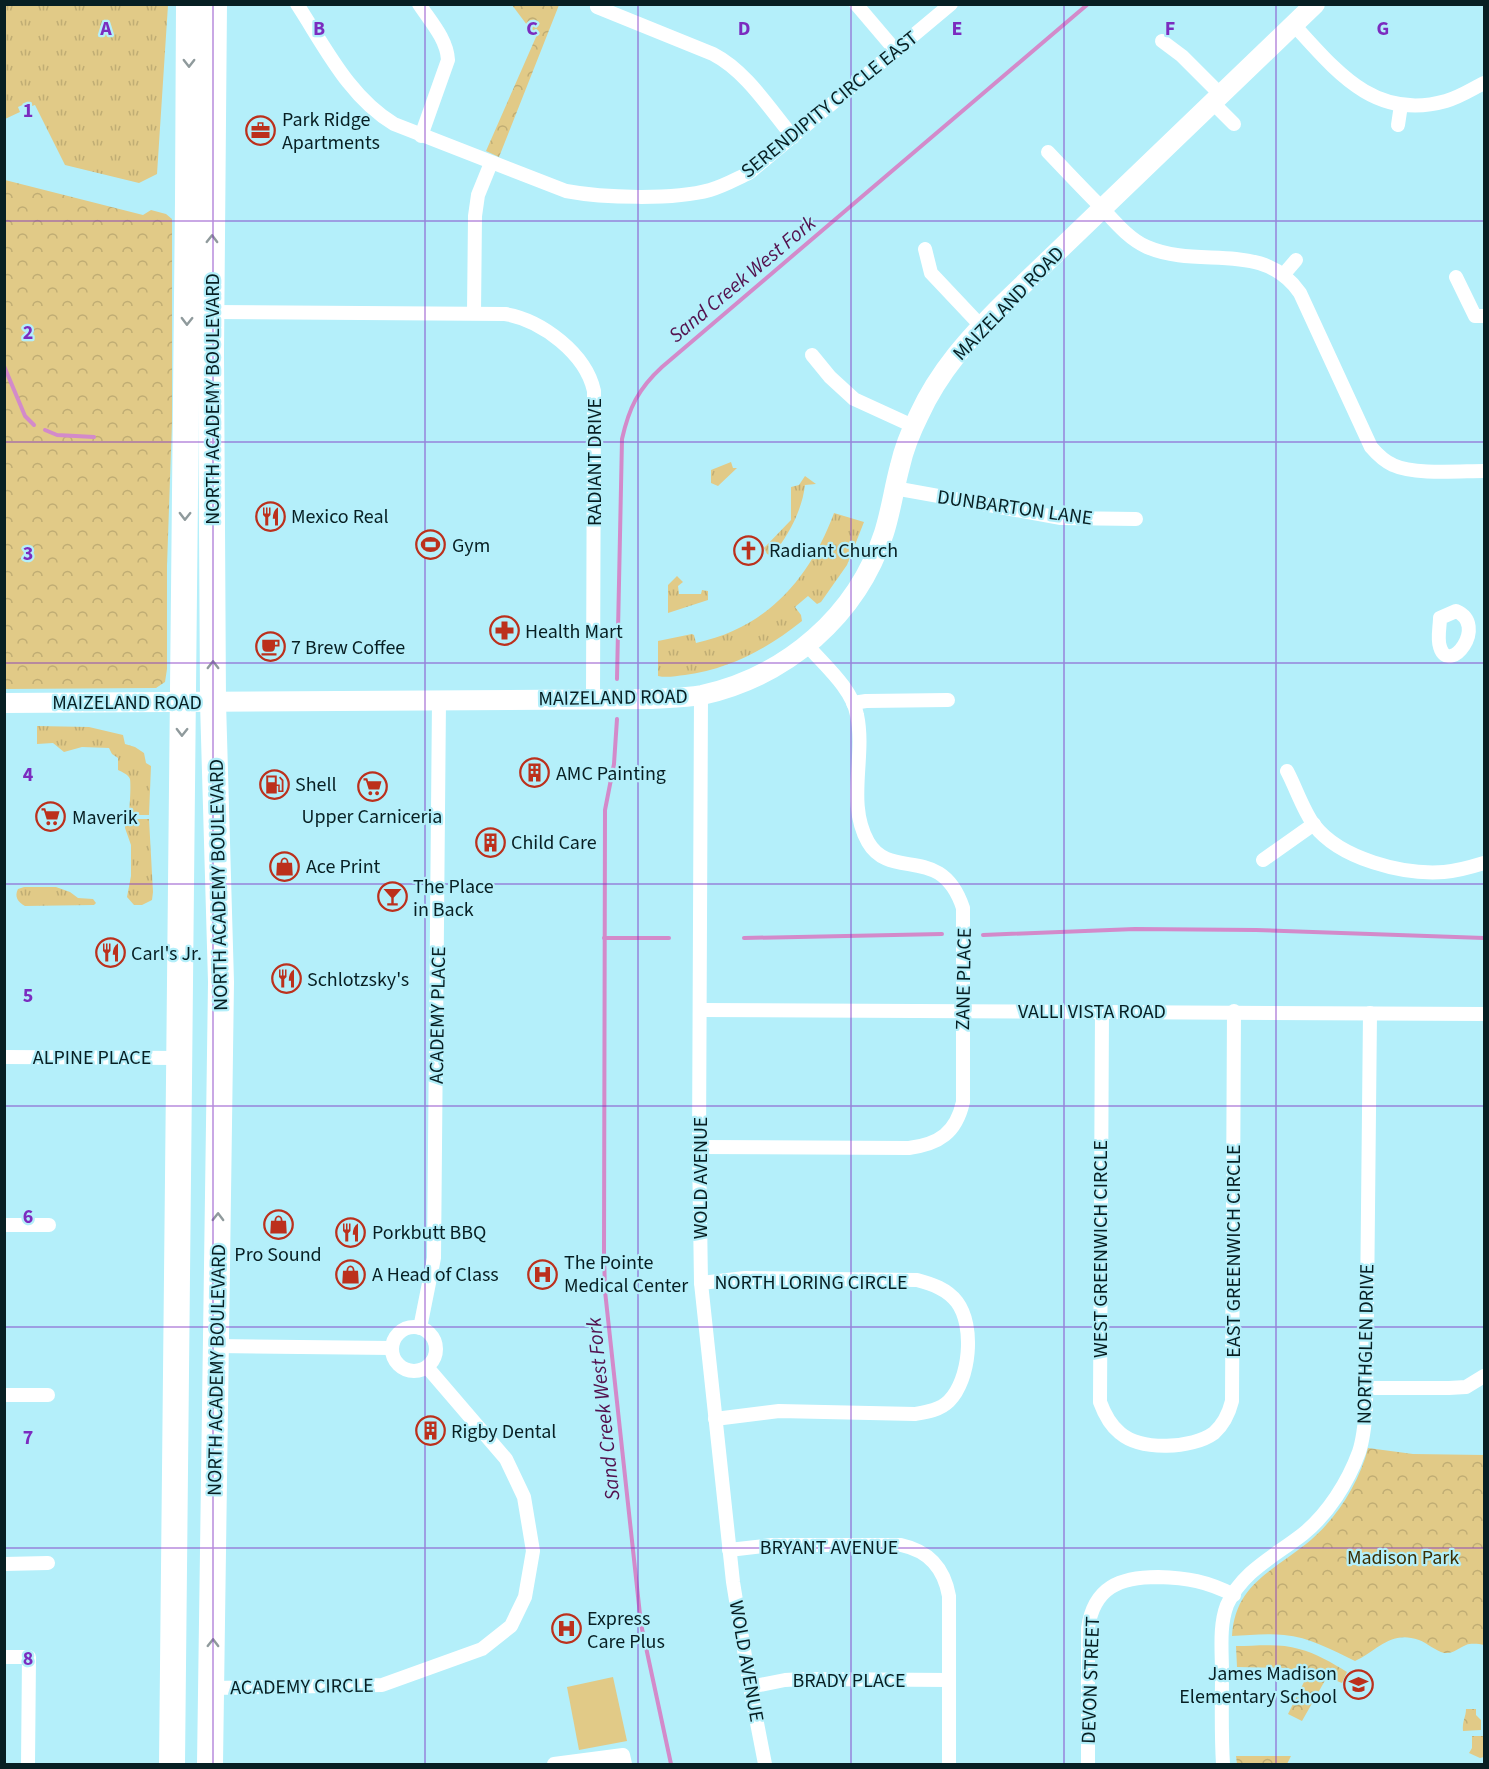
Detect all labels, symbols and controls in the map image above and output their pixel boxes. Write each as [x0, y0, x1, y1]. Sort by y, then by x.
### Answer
text: A [99, 15, 112, 43]
text: B [313, 15, 325, 43]
text: C [526, 15, 538, 43]
text: E [952, 15, 962, 43]
text: F [1165, 15, 1175, 43]
text: G [1377, 15, 1389, 43]
street label: SERENDIPITY CIRCLE EAST [736, 25, 922, 183]
one-way arrow [182, 58, 195, 67]
text: 1 [23, 97, 33, 125]
place label: Park Ridge Apartments [282, 106, 380, 157]
office icon: Park Ridge Apartments [245, 115, 277, 147]
water label: Sand Creek West Fork [662, 208, 823, 350]
one-way arrow [206, 235, 218, 244]
street label: MAIZELAND ROAD [947, 240, 1071, 367]
street label: NORTH ACADEMY BOULEVARD [199, 273, 227, 525]
one-way arrow [181, 316, 193, 325]
text: 2 [23, 319, 33, 347]
street label: RADIANT DRIVE [581, 398, 609, 526]
street label: DUNBARTON LANE [935, 483, 1094, 533]
restaurant icon: Mexico Real [254, 500, 286, 532]
place label: Mexico Real [291, 503, 389, 531]
one-way arrow [179, 511, 191, 520]
sports icon: Gym [415, 529, 447, 561]
place label: Gym [452, 532, 490, 560]
church icon: Radiant Church [732, 534, 764, 566]
place label: Radiant Church [769, 537, 898, 565]
text: 3 [23, 540, 33, 568]
pharmacy icon: Health Mart [488, 615, 520, 647]
place label: Health Mart [525, 618, 623, 646]
cafe icon: 7 Brew Coffee [254, 631, 286, 663]
place label: 7 Brew Coffee [291, 634, 405, 662]
one-way arrow [207, 661, 219, 670]
street label: MAIZELAND ROAD [538, 683, 688, 713]
street label: MAIZELAND ROAD [52, 689, 202, 717]
one-way arrow [176, 727, 188, 736]
building icon: AMC Painting [519, 757, 551, 789]
street label: NORTH ACADEMY BOULEVARD [203, 759, 235, 1011]
place label: AMC Painting [556, 760, 666, 788]
text: 4 [23, 761, 34, 789]
fuel station icon: Shell [258, 768, 290, 800]
supermarket icon: Upper Carniceria [356, 770, 388, 802]
place label: Shell [295, 771, 337, 799]
supermarket icon: Maverik [35, 801, 67, 833]
place label: Upper Carniceria [302, 803, 442, 831]
place label: Maverik [72, 804, 138, 832]
building icon: Child Care [474, 826, 506, 858]
place label: Child Care [511, 829, 597, 857]
shop icon: Ace Print [269, 850, 301, 882]
place label: Ace Print [306, 853, 381, 881]
place label: The Place in Back [413, 873, 494, 924]
bar icon: The Place in Back [376, 881, 408, 913]
street label: ZANE PLACE [949, 927, 979, 1031]
restaurant icon: Carl's Jr. [94, 937, 126, 969]
place label: Carl's Jr. [131, 940, 202, 968]
street label: ACADEMY PLACE [423, 946, 453, 1084]
restaurant icon: Schlotzsky's [270, 963, 302, 995]
place label: Schlotzsky's [307, 966, 409, 994]
text: 5 [23, 982, 33, 1010]
street label: VALLI VISTA ROAD [1018, 998, 1166, 1026]
street label: ALPINE PLACE [33, 1044, 151, 1072]
street label: WOLD AVENUE [687, 1117, 715, 1239]
street label: WEST GREENWICH CIRCLE [1087, 1140, 1115, 1358]
street label: EAST GREENWICH CIRCLE [1220, 1144, 1248, 1358]
text: 6 [23, 1203, 33, 1231]
shop icon: Pro Sound [262, 1208, 294, 1240]
one-way arrow [212, 1213, 224, 1222]
restaurant icon: Porkbutt BBQ [335, 1216, 367, 1248]
place label: Porkbutt BBQ [372, 1219, 486, 1247]
place label: Pro Sound [234, 1241, 322, 1269]
street label: NORTH ACADEMY BOULEVARD [201, 1244, 233, 1496]
place label: The Pointe Medical Center [564, 1249, 688, 1300]
shop icon: A Head of Class [335, 1258, 367, 1290]
hospital icon: The Pointe Medical Center [527, 1258, 559, 1290]
place label: A Head of Class [372, 1261, 499, 1289]
street label: NORTHGLEN DRIVE [1351, 1264, 1381, 1424]
street label: NORTH LORING CIRCLE [714, 1269, 908, 1297]
water label: Sand Creek West Fork [578, 1315, 628, 1502]
building icon: Rigby Dental [414, 1415, 446, 1447]
place label: Rigby Dental [451, 1418, 556, 1446]
text: 7 [23, 1424, 33, 1452]
street label: BRYANT AVENUE [760, 1534, 898, 1562]
park label: Madison Park [1347, 1544, 1459, 1572]
street label: WOLD AVENUE [722, 1598, 770, 1724]
place label: Express Care Plus [587, 1605, 665, 1656]
hospital icon: Express Care Plus [550, 1613, 582, 1645]
street label: DEVON STREET [1075, 1616, 1107, 1744]
one-way arrow [207, 1639, 219, 1648]
text: 8 [23, 1645, 33, 1673]
place label: James Madison Elementary School [1179, 1660, 1337, 1711]
street label: BRADY PLACE [792, 1667, 906, 1695]
school or university icon: James Madison Elementary School [1342, 1669, 1374, 1701]
street label: ACADEMY CIRCLE [230, 1672, 374, 1702]

